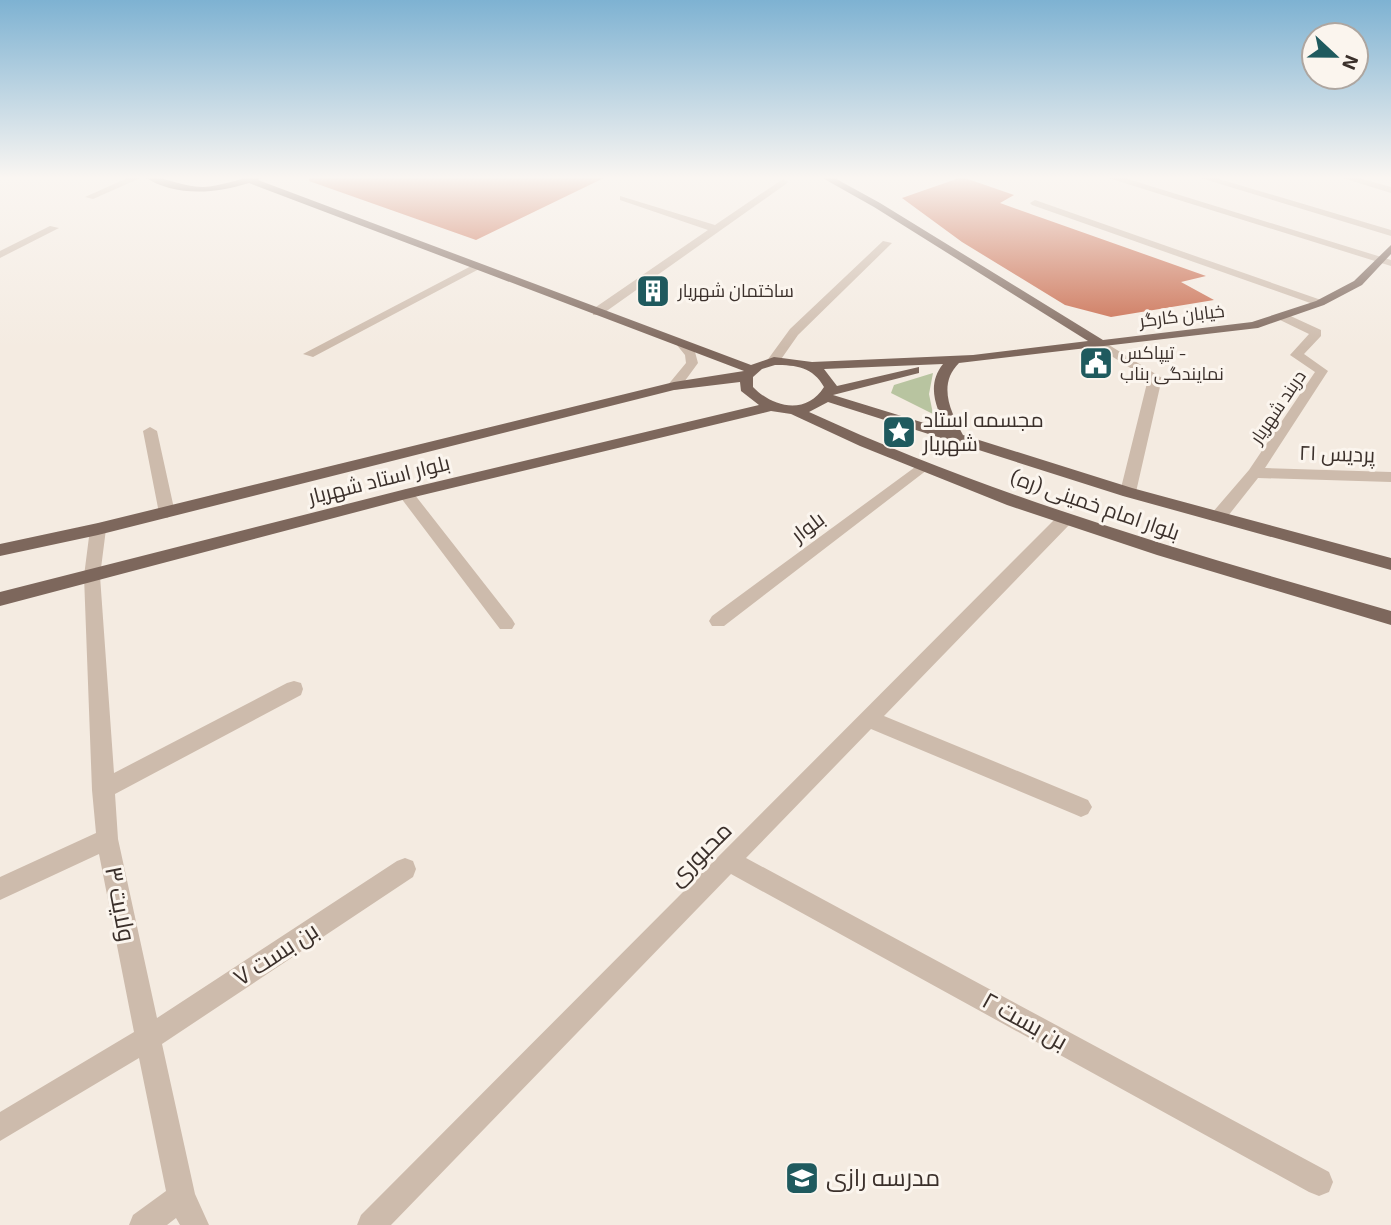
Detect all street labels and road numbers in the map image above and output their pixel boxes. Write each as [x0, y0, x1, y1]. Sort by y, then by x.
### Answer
street label: خیابان کارگر [1137, 299, 1226, 332]
street label: دربند شهریار [1244, 365, 1311, 449]
street label: پردیس ۲۱ [1298, 439, 1376, 469]
street label: بلوار استاد شهریار [304, 449, 453, 510]
street label: بلوار امام خمینی (ره) [1007, 463, 1183, 547]
street label: بلوار [785, 505, 829, 548]
street label: محبوری [661, 815, 738, 892]
street label: ولایت ۳ [100, 864, 143, 944]
street label: بن بست ۷ [227, 915, 324, 992]
street label: بن بست ۲ [977, 984, 1074, 1056]

